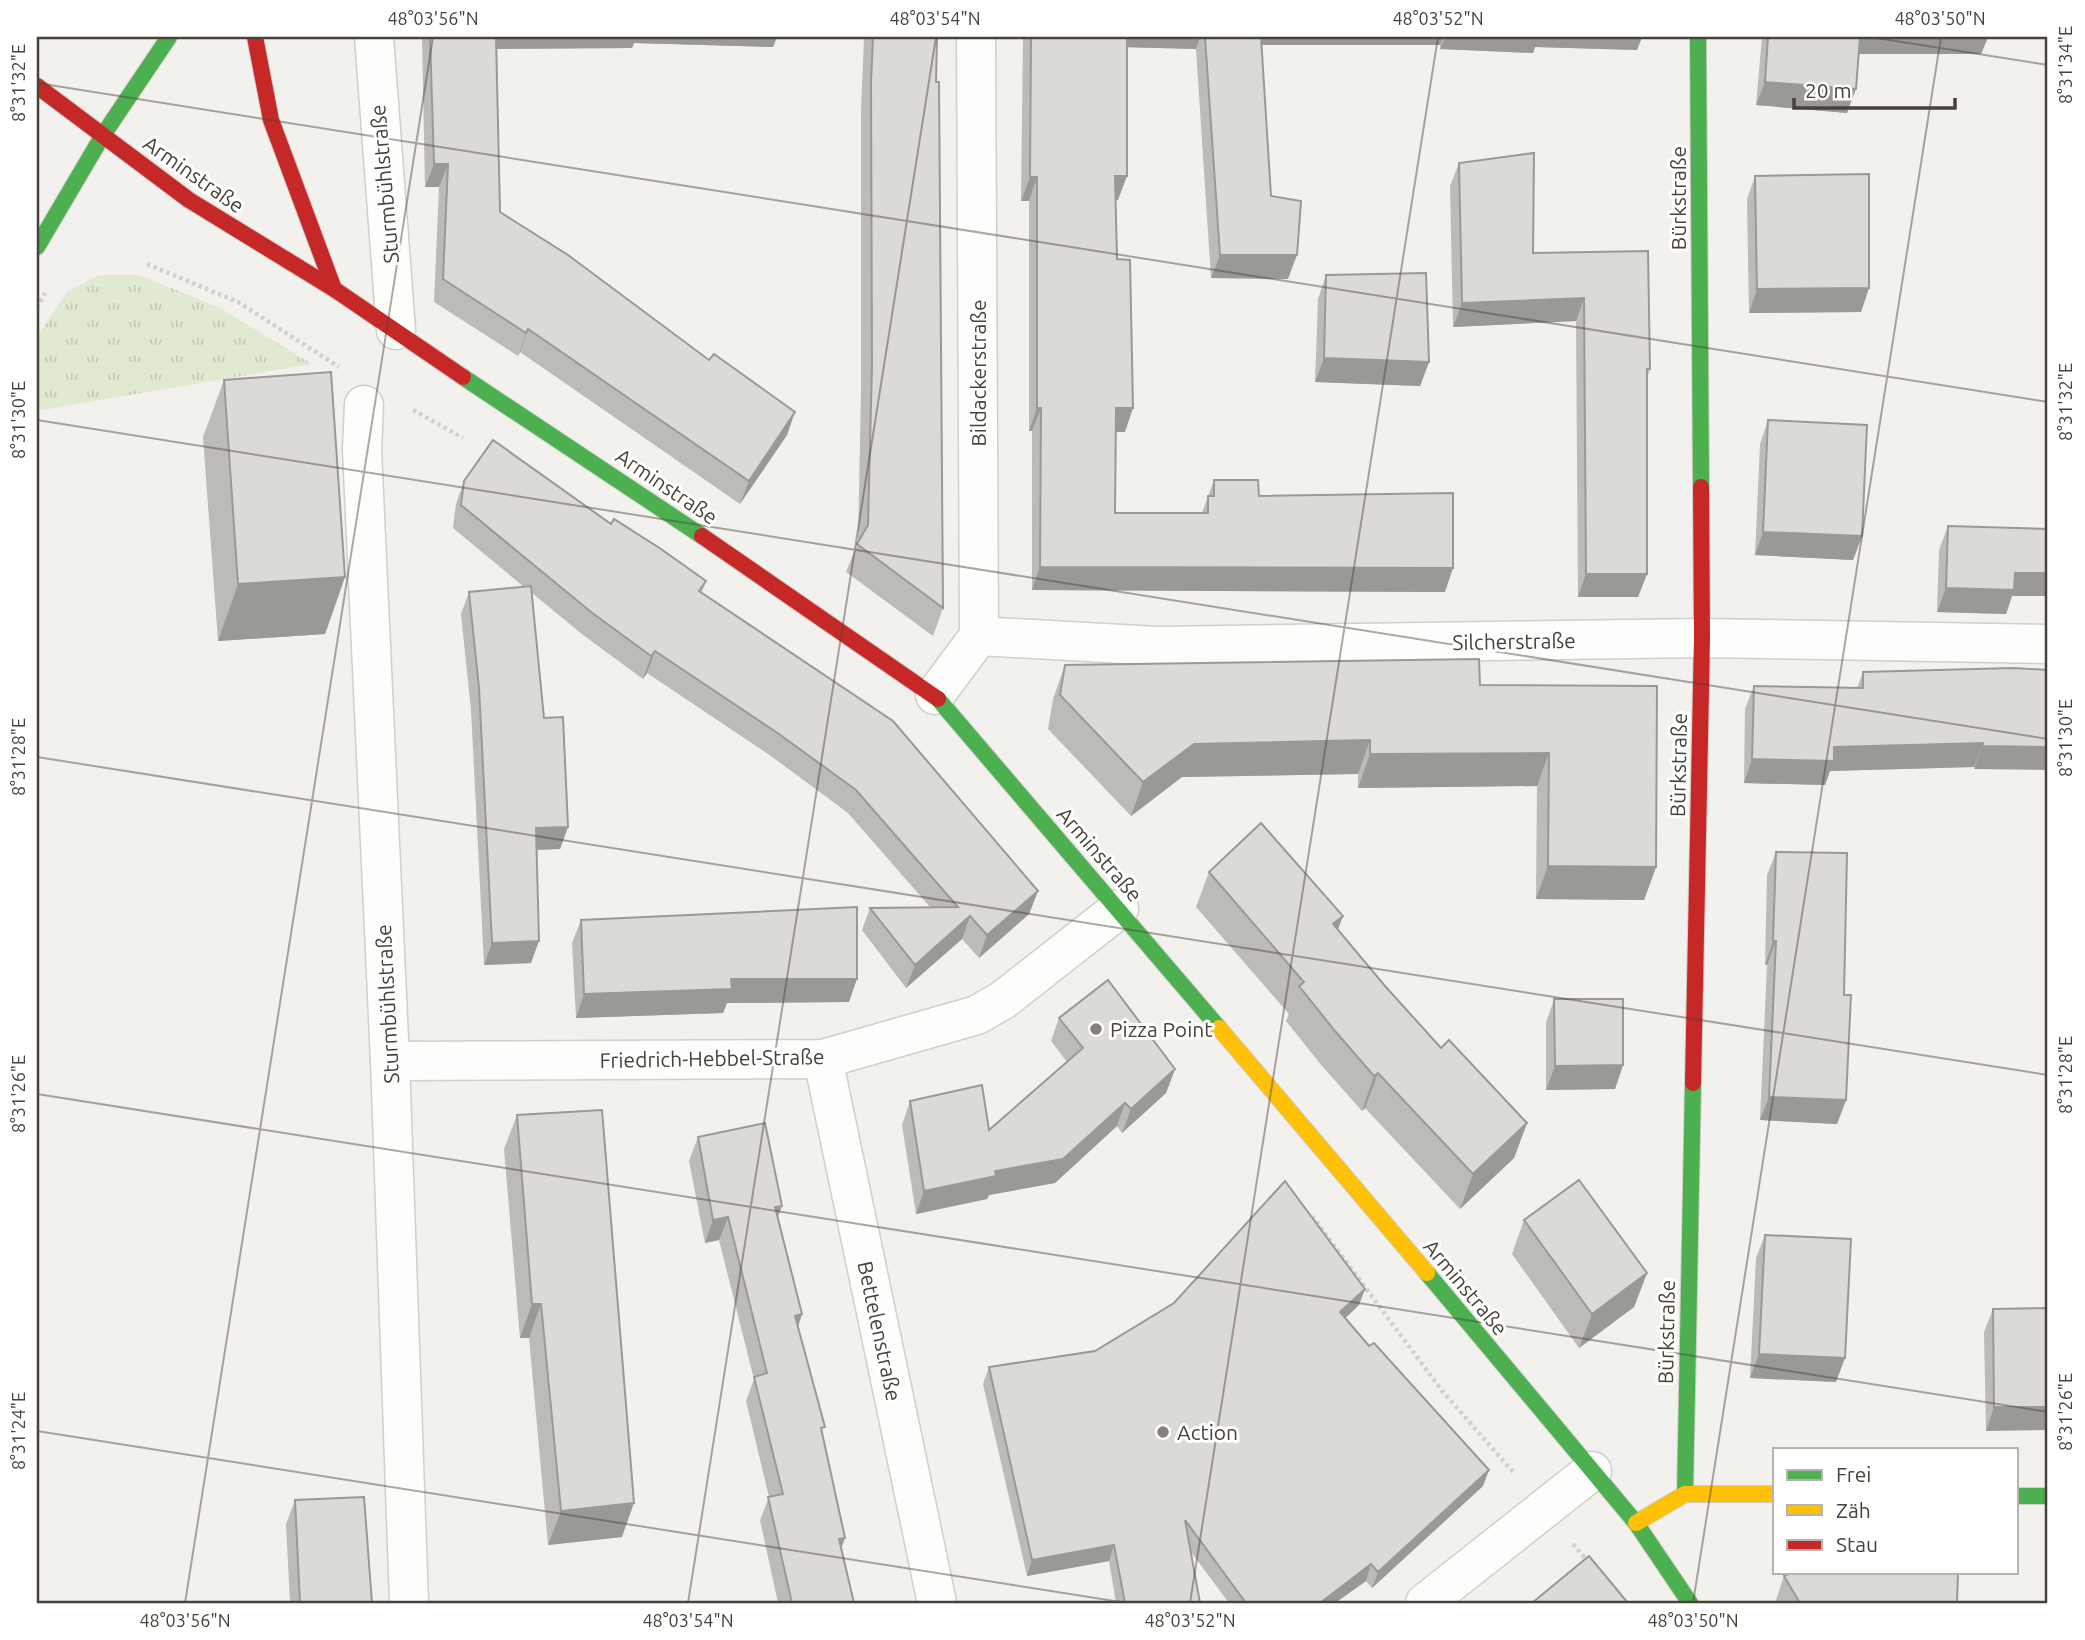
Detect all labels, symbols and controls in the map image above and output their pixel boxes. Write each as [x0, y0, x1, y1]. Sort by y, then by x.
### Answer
text: 48°03'56"N [387, 8, 479, 28]
text: 48°03'54"N [889, 8, 981, 28]
text: 48°03'52"N [1392, 8, 1484, 28]
text: 48°03'50"N [1894, 8, 1986, 28]
text: 8°31'34"E [2055, 26, 2075, 104]
text: 8°31'32"E [8, 44, 28, 122]
scale bar [1794, 66, 1955, 110]
text: 20 m [1805, 78, 1852, 102]
street label: Sturmbühlstraße [365, 104, 403, 264]
street label: Arminstraße [139, 131, 249, 217]
street label: Bürkstraße [1666, 146, 1690, 250]
street label: Bildackerstraße [966, 300, 990, 446]
text: 8°31'32"E [2055, 363, 2075, 441]
text: 8°31'30"E [8, 381, 28, 459]
street label: Arminstraße [612, 443, 722, 529]
street label: Silcherstraße [1452, 628, 1576, 654]
text: 8°31'30"E [2055, 699, 2075, 777]
street label: Bürkstraße [1665, 713, 1691, 817]
text: 8°31'28"E [8, 718, 28, 796]
street label: Arminstraße [1053, 802, 1147, 906]
street label: Sturmbühlstraße [371, 924, 403, 1084]
place label: Pizza Point [1110, 1017, 1213, 1041]
marker: Pizza Point [1088, 1021, 1104, 1037]
text: 8°31'28"E [2055, 1036, 2075, 1114]
street label: Friedrich-Hebbel-Straße [599, 1044, 825, 1072]
text: 8°31'26"E [8, 1055, 28, 1133]
street label: Arminstraße [1419, 1234, 1513, 1340]
street label: Bettelenstraße [853, 1259, 907, 1403]
street label: Bürkstraße [1653, 1280, 1679, 1384]
text: 8°31'26"E [2055, 1373, 2075, 1451]
text: 8°31'24"E [8, 1392, 28, 1470]
place label: Action [1177, 1420, 1238, 1444]
marker: Action [1155, 1424, 1171, 1440]
legend [1773, 1448, 2018, 1574]
text: Frei [1836, 1462, 1871, 1486]
text: Zäh [1836, 1498, 1871, 1522]
text: Stau [1836, 1532, 1878, 1556]
text: 48°03'56"N [139, 1610, 231, 1630]
text: 48°03'54"N [642, 1610, 734, 1630]
text: 48°03'52"N [1144, 1610, 1236, 1630]
text: 48°03'50"N [1647, 1610, 1739, 1630]

